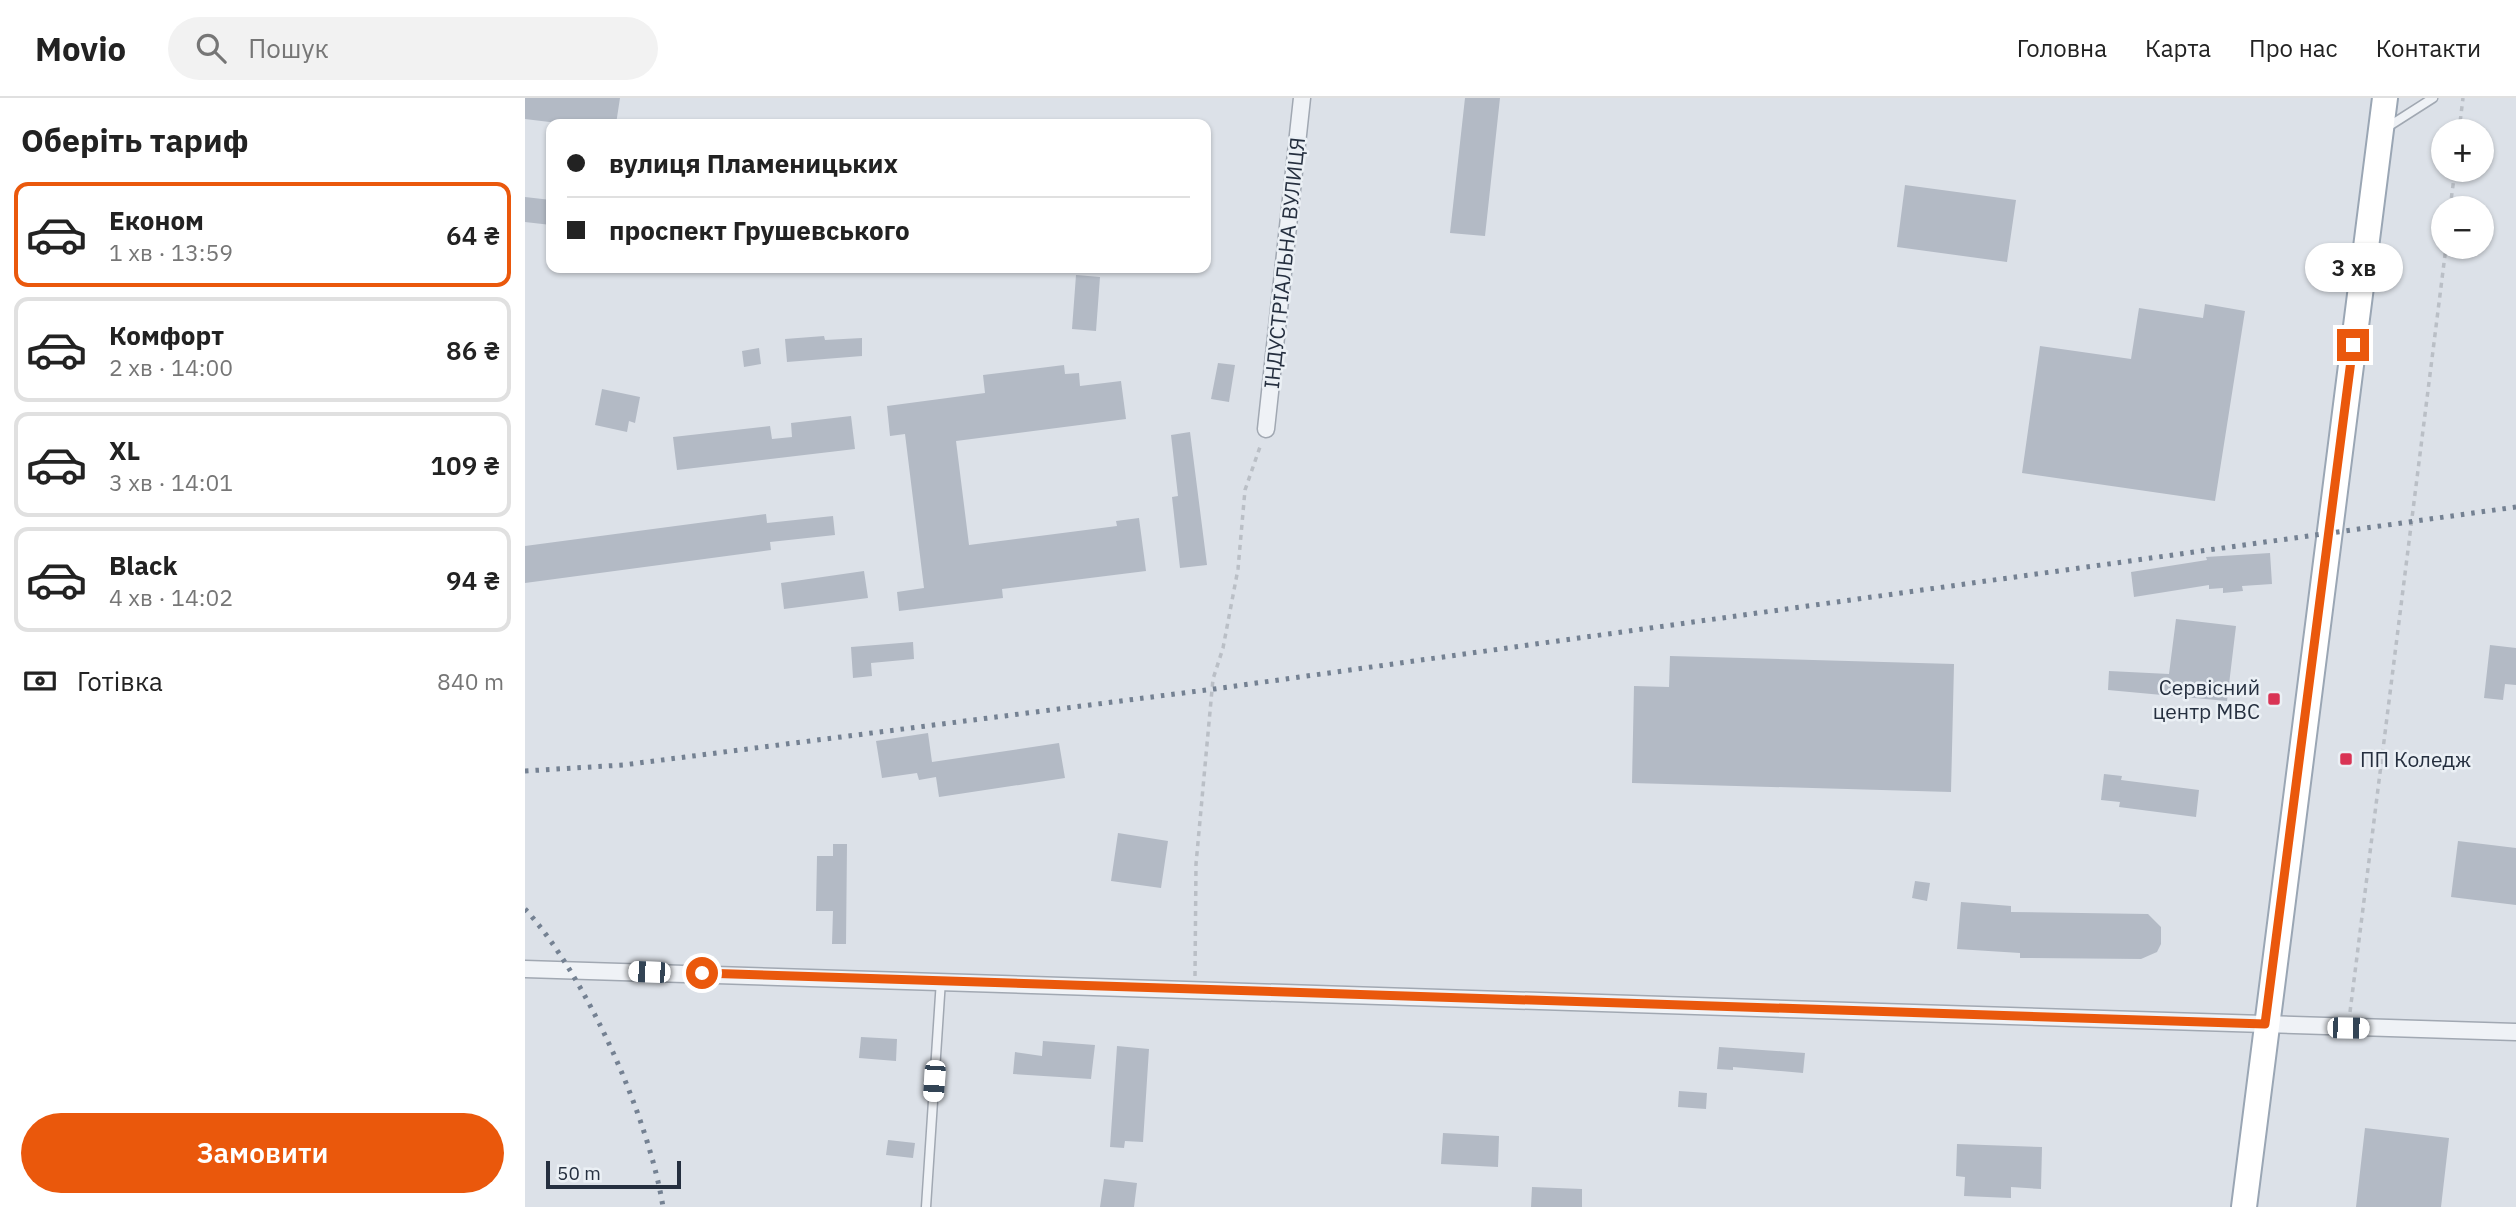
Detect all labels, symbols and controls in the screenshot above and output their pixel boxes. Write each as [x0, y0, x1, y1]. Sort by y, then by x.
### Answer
search box [168, 17, 658, 80]
text: Movio [35, 27, 126, 70]
icon: search [192, 29, 230, 67]
text: Пошук [248, 31, 329, 65]
text: Головна [2017, 32, 2107, 64]
text: Карта [2145, 32, 2211, 64]
text: Про нас [2249, 32, 2338, 64]
text: Контакти [2376, 32, 2481, 64]
text: Оберіть тариф [21, 119, 248, 161]
map controls [2431, 119, 2494, 259]
button: + [2431, 119, 2494, 182]
street label: ІНДУСТРІАЛЬНА ВУЛИЦЯ [1257, 136, 1311, 390]
text: вулиця Пламеницьких [609, 146, 898, 180]
button: − [2431, 196, 2494, 259]
icon: car [25, 203, 88, 266]
text: Економ [109, 203, 204, 237]
text: проспект Грушевського [609, 213, 910, 247]
text: 64 ₴ [446, 218, 500, 252]
text: 1 хв · 13:59 [109, 237, 233, 267]
callout: 3 хв [2304, 244, 2402, 292]
text: 3 хв [2332, 252, 2376, 282]
icon: car [25, 318, 88, 381]
text: Комфорт [109, 318, 224, 352]
route end [2337, 329, 2369, 361]
text: 86 ₴ [446, 333, 500, 367]
text: 2 хв · 14:00 [109, 352, 233, 382]
icon: car [25, 433, 88, 496]
text: XL [109, 433, 140, 467]
text: 109 ₴ [430, 448, 500, 482]
text: 3 хв · 14:01 [109, 467, 233, 497]
icon: car [25, 548, 88, 611]
text: Black [109, 548, 177, 582]
text: 94 ₴ [446, 563, 500, 597]
text: 4 хв · 14:02 [109, 582, 233, 612]
icon: cash [21, 662, 59, 700]
text: Готівка [77, 664, 163, 698]
text: 840 m [437, 666, 504, 696]
place label: Сервісний центр МВС [2153, 673, 2260, 725]
marker: Сервісний центр МВС [2266, 691, 2282, 707]
place label: ПП Коледж [2360, 745, 2471, 773]
marker: ПП Коледж [2338, 751, 2354, 767]
route start [686, 957, 718, 989]
car [628, 961, 671, 983]
car [2327, 1017, 2370, 1039]
car [923, 1059, 946, 1103]
button: Замовити [21, 1113, 504, 1193]
scale bar [546, 1158, 681, 1190]
text: 50 m [557, 1161, 601, 1185]

